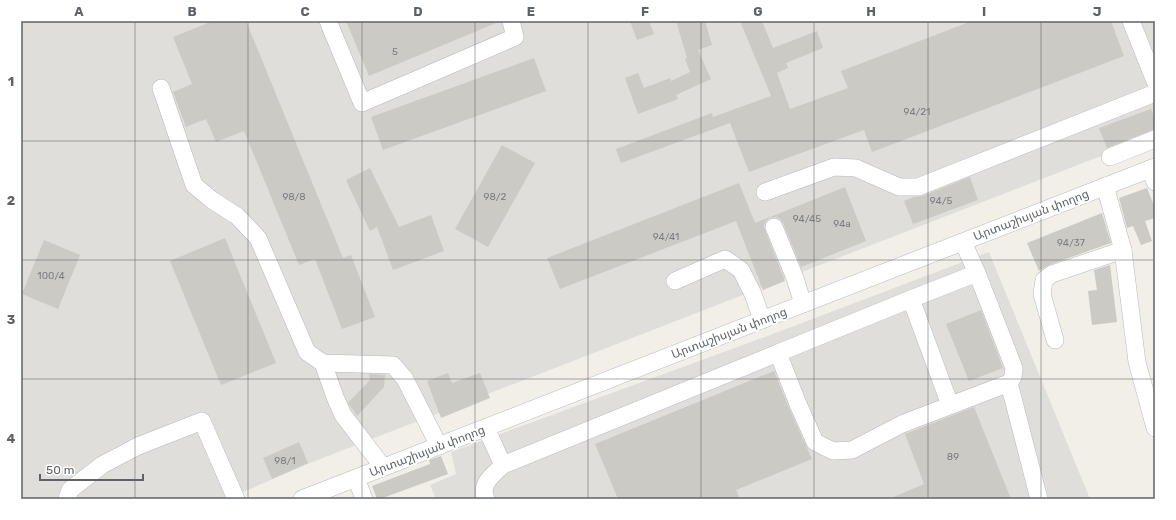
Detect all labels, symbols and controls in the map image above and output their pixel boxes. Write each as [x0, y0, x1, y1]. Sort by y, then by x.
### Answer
text: A [74, 4, 84, 19]
text: B [187, 4, 197, 19]
text: C [300, 4, 310, 19]
text: D [413, 4, 423, 19]
text: E [527, 4, 535, 19]
text: F [641, 4, 649, 19]
text: G [753, 4, 763, 19]
text: H [866, 4, 876, 19]
text: I [982, 4, 986, 19]
text: J [1093, 4, 1101, 19]
house number: 5 [392, 46, 398, 58]
text: 1 [8, 74, 14, 89]
house number: 94/21 [904, 106, 930, 118]
street label: Արտաշիսյան փողոց [971, 187, 1091, 243]
house number: 98/8 [282, 191, 306, 203]
house number: 98/2 [484, 191, 507, 203]
text: 2 [7, 193, 15, 208]
house number: 94/5 [930, 195, 952, 207]
house number: 94/45 [793, 213, 821, 225]
house number: 94a [833, 218, 851, 230]
house number: 94/41 [653, 231, 679, 243]
house number: 94/37 [1057, 237, 1085, 249]
house number: 100/4 [37, 270, 65, 282]
street label: Արտաշիսյան փողոց [669, 305, 789, 361]
text: 3 [7, 312, 16, 327]
street label: Արտաշիսյան փողոց [367, 423, 487, 479]
text: 4 [7, 431, 16, 446]
house number: 89 [947, 451, 959, 463]
house number: 98/1 [274, 455, 296, 467]
scale bar [40, 456, 143, 482]
text: 50 m [46, 463, 74, 477]

